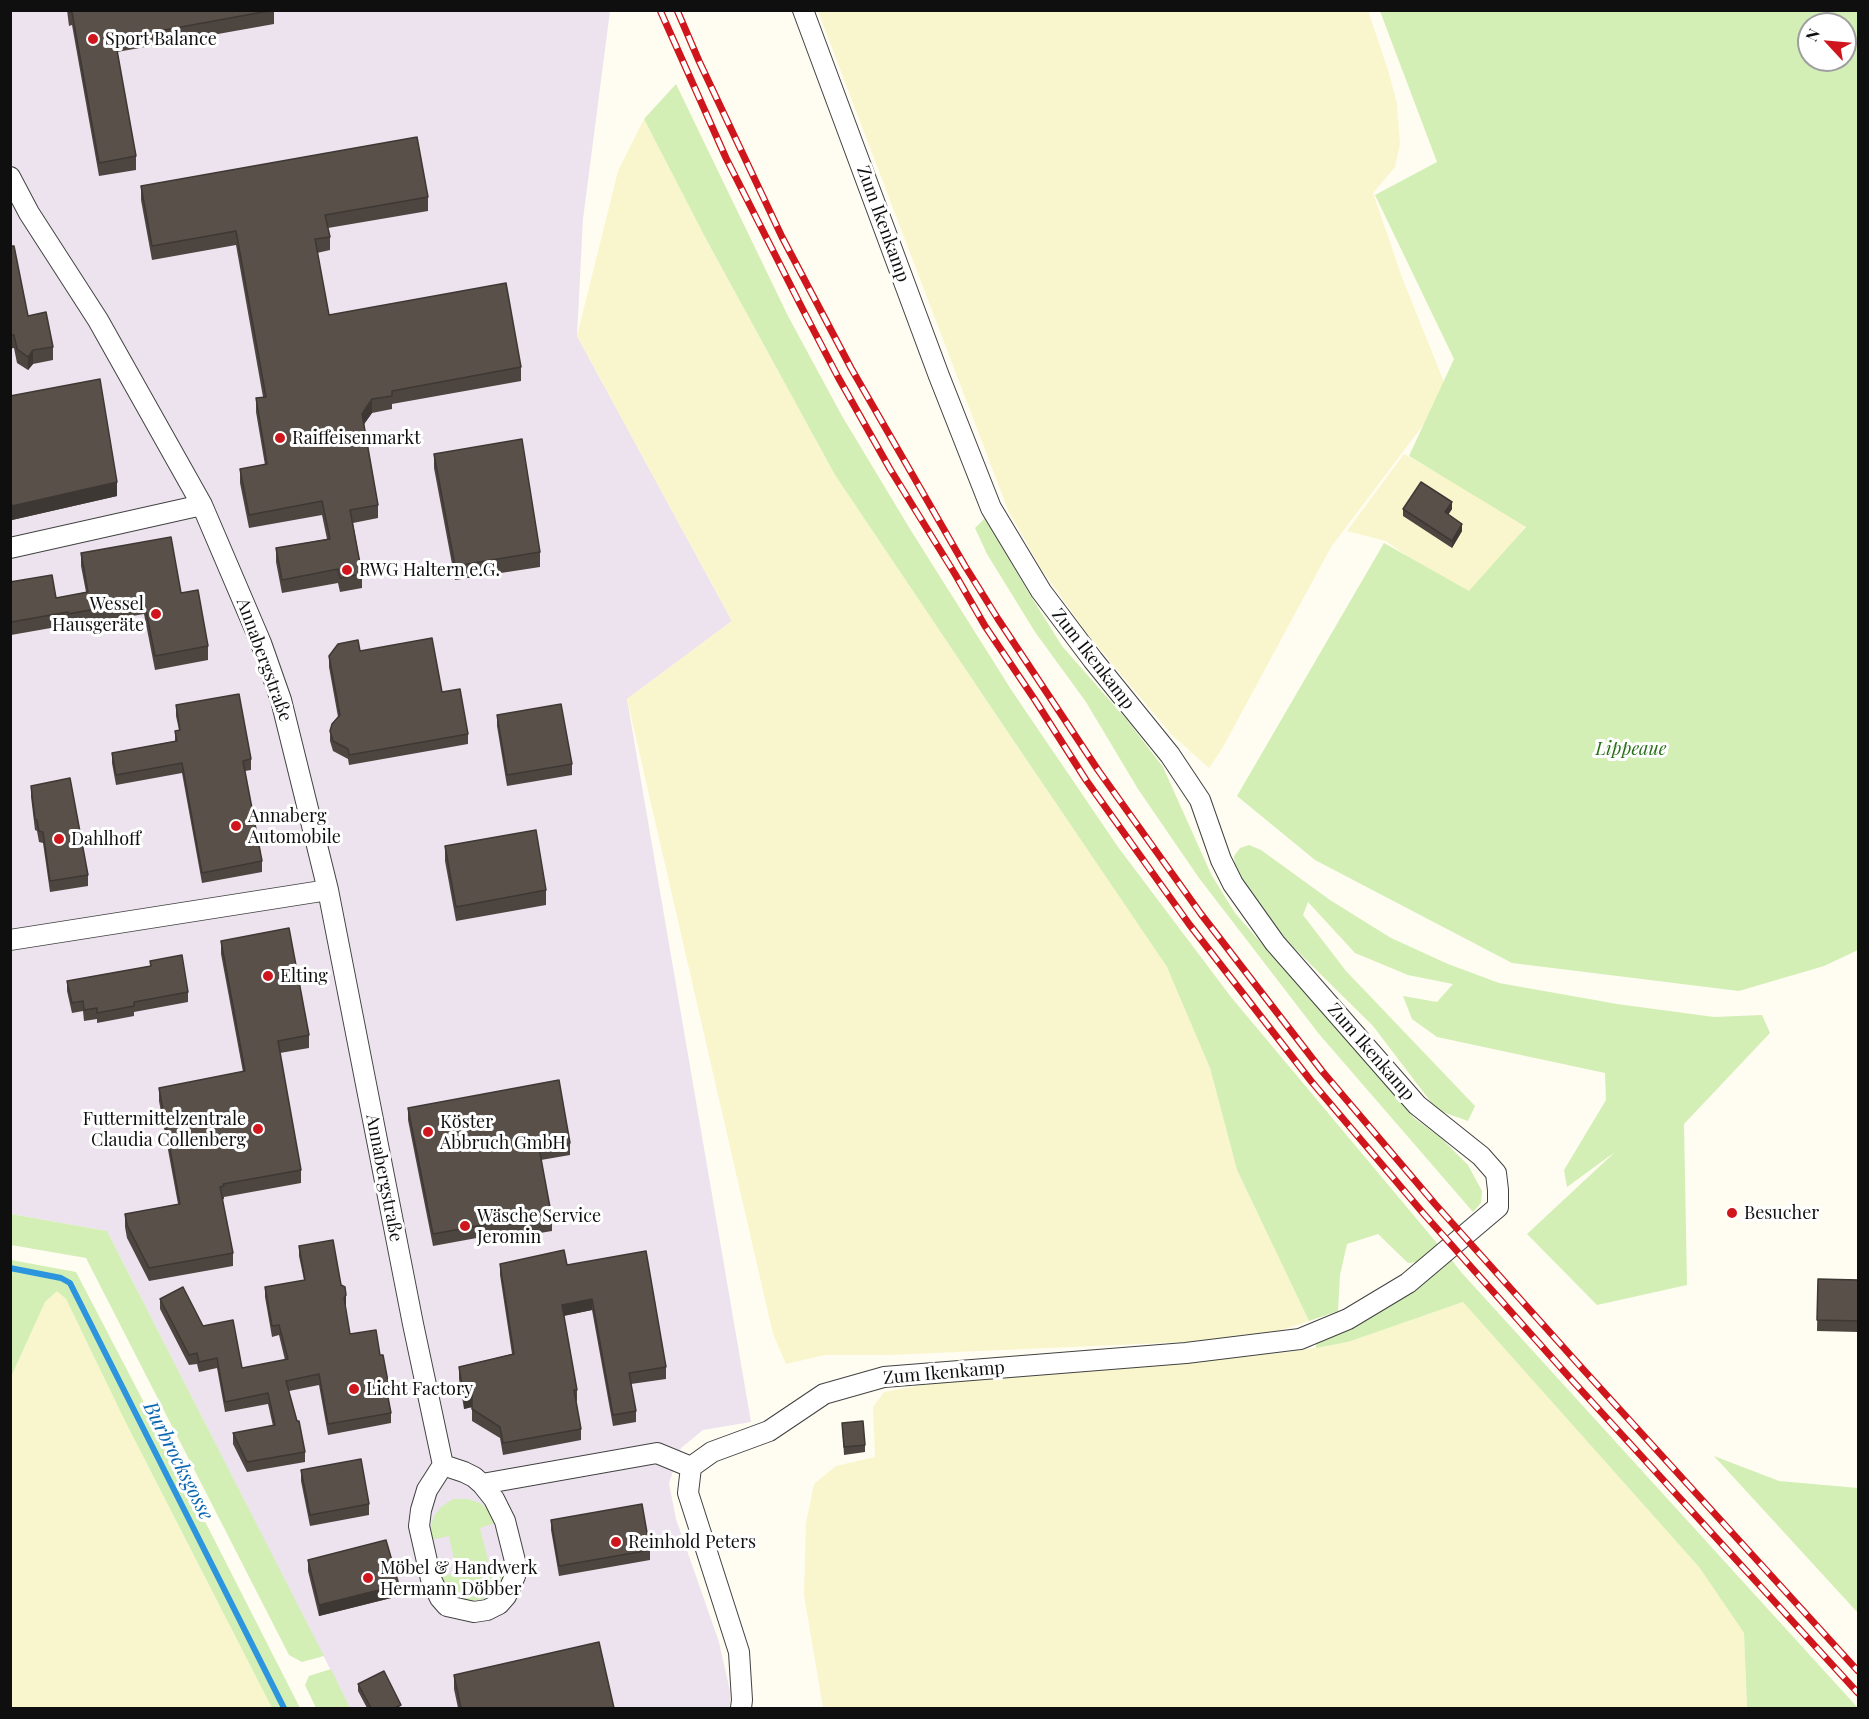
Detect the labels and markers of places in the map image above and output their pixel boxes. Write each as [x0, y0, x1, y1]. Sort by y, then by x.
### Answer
place label: Sport Balance [105, 28, 217, 50]
marker: Sport Balance [86, 32, 100, 46]
place label: Raiffeisenmarkt [292, 427, 421, 449]
marker: Raiffeisenmarkt [273, 431, 287, 445]
place label: RWG Haltern e.G. [359, 559, 500, 581]
marker: RWG Haltern e.G. [340, 563, 354, 577]
place label: Wessel Hausgeräte [52, 593, 144, 636]
marker: Wessel Hausgeräte [149, 607, 163, 621]
place label: Annaberg Automobile [248, 805, 341, 848]
marker: Annaberg Automobile [229, 819, 243, 833]
place label: Dahlhoff [71, 828, 141, 850]
marker: Dahlhoff [52, 832, 66, 846]
place label: Elting [280, 965, 328, 987]
marker: Elting [261, 969, 275, 983]
place label: Futtermittelzentrale Claudia Collenberg [83, 1108, 246, 1150]
place label: Köster Abbruch GmbH [440, 1111, 566, 1154]
marker: Futtermittelzentrale Claudia Collenberg [251, 1122, 265, 1136]
marker: Köster Abbruch GmbH [421, 1125, 435, 1139]
place label: Besucher [1744, 1202, 1819, 1224]
place label: Wäsche Service Jeromin [477, 1205, 601, 1248]
marker: Besucher [1725, 1206, 1739, 1220]
marker: Wäsche Service Jeromin [458, 1219, 472, 1233]
place label: Licht Factory [366, 1378, 473, 1400]
marker: Licht Factory [347, 1382, 361, 1396]
place label: Reinhold Peters [628, 1531, 756, 1553]
marker: Reinhold Peters [609, 1535, 623, 1549]
place label: Möbel & Handwerk Hermann Döbber [380, 1557, 538, 1600]
marker: Möbel & Handwerk Hermann Döbber [361, 1571, 375, 1585]

